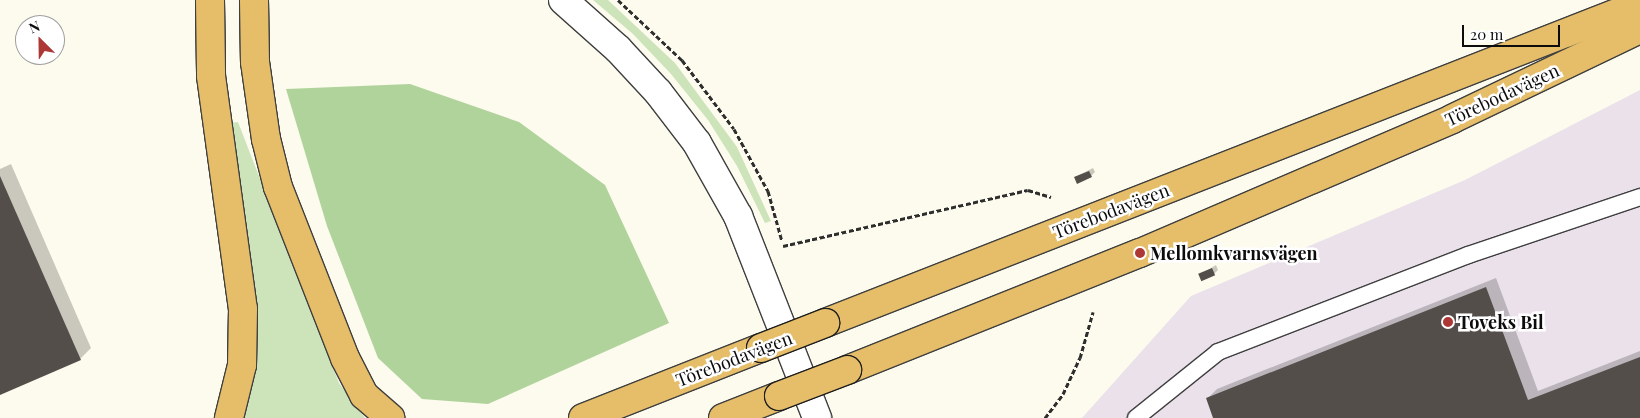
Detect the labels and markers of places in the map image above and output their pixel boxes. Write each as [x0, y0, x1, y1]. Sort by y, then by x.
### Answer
place label: Mellomkvarnsvägen [1150, 242, 1318, 264]
marker: Mellomkvarnsvägen [1134, 247, 1146, 259]
place label: Toveks Bil [1458, 311, 1544, 333]
marker: Toveks Bil [1442, 316, 1454, 328]

